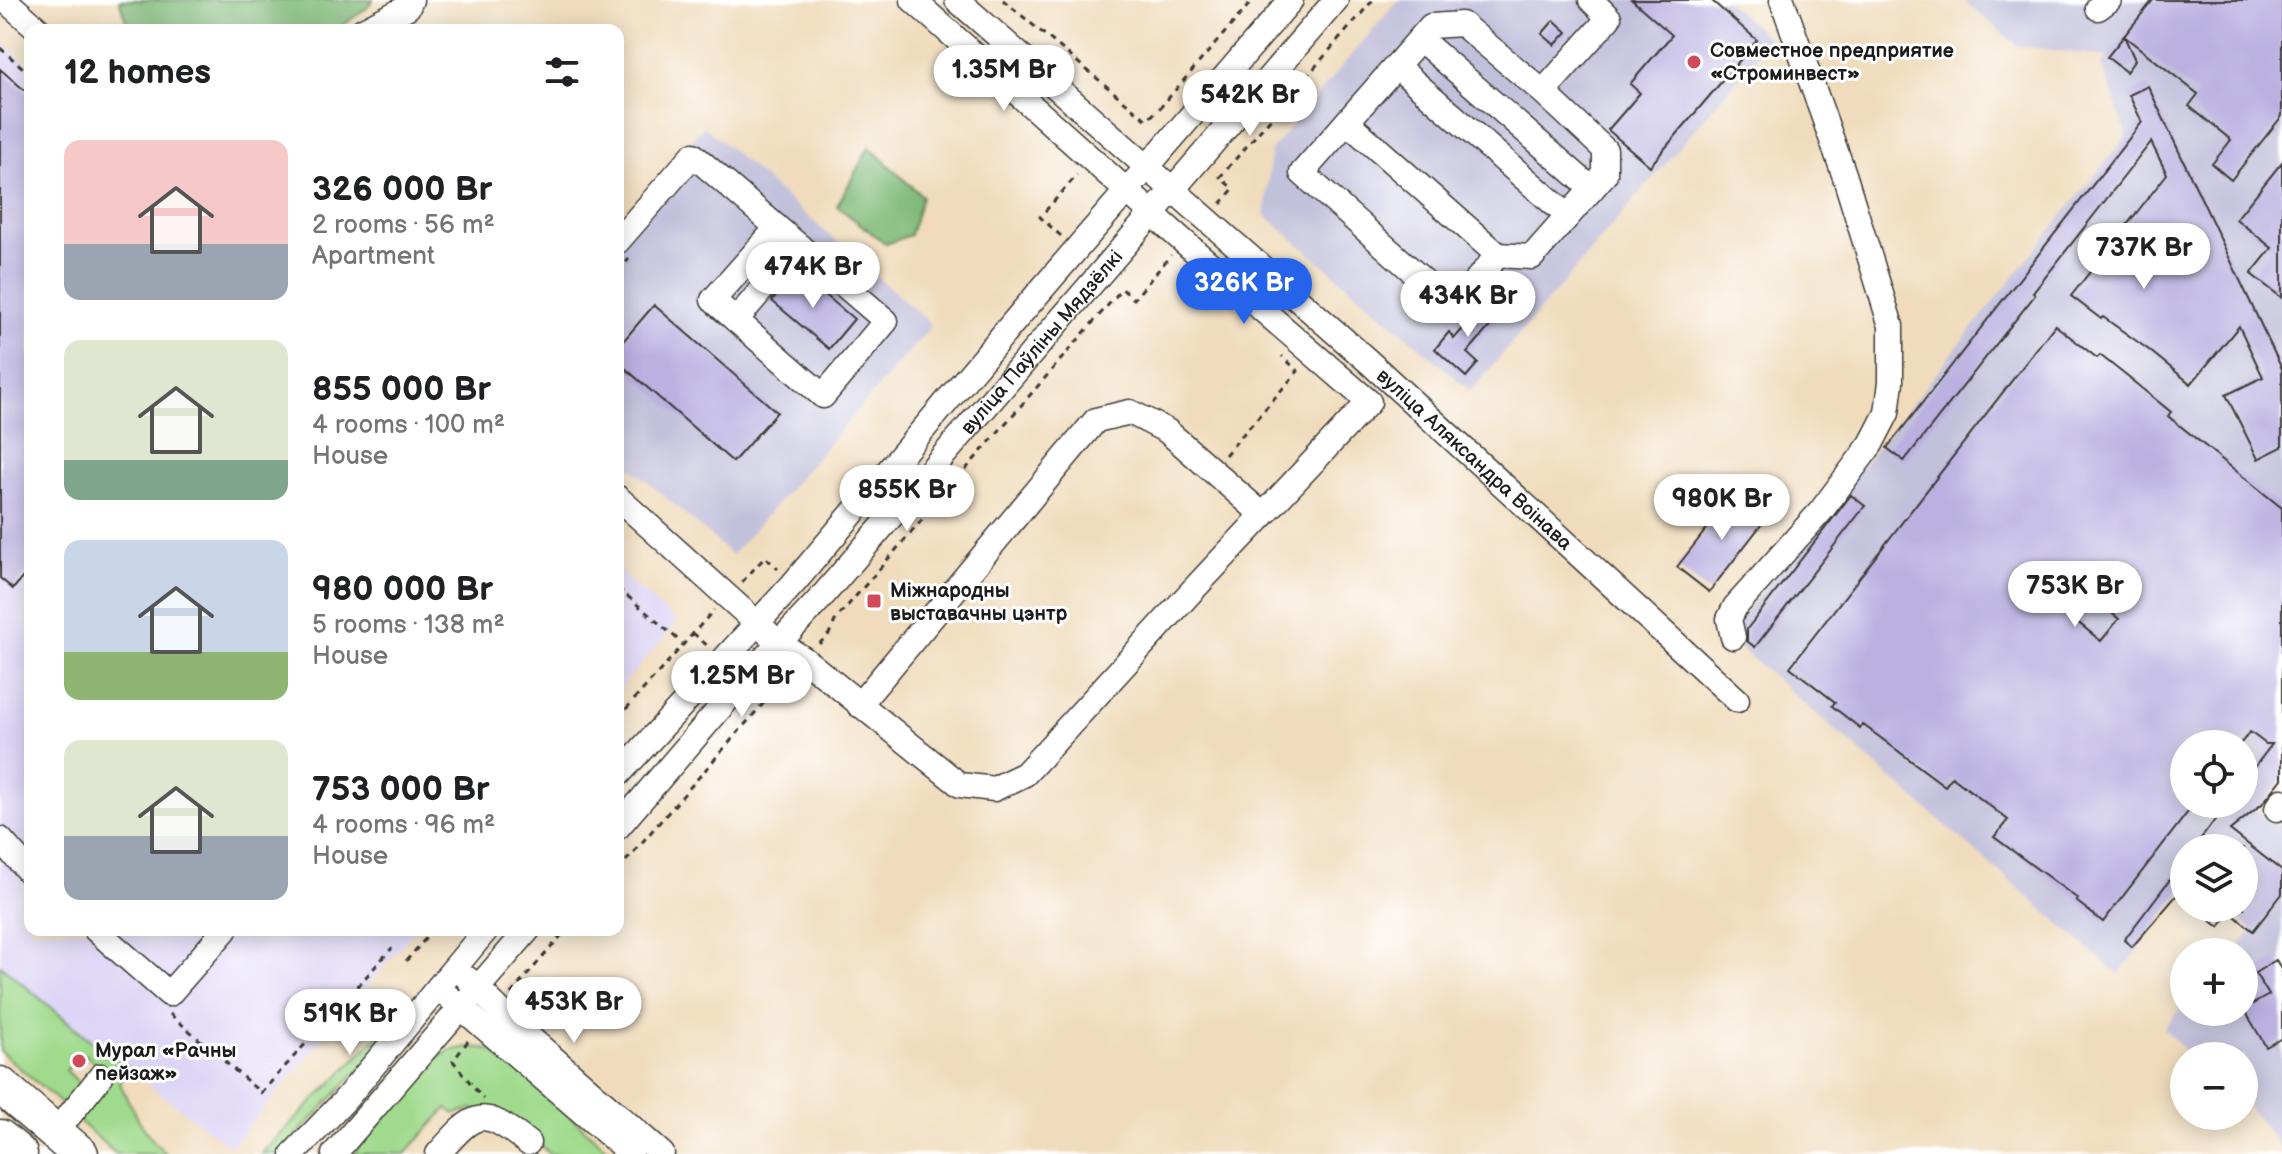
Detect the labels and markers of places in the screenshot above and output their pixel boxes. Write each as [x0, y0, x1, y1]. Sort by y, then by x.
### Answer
place label: Совместное предприятие «Строминвест» [1710, 39, 1954, 86]
pin: 1.35M Br [921, 45, 1087, 113]
marker: Совместное предприятие «Строминвест» [1685, 53, 1703, 71]
pin: 542K Br [1176, 70, 1324, 138]
pin: 737K Br [2070, 223, 2218, 291]
pin: 474K Br [739, 242, 887, 310]
pin: 326K Br [1170, 258, 1318, 326]
pin: 434K Br [1394, 271, 1542, 339]
pin: 855K Br [833, 465, 981, 533]
pin: 980K Br [1648, 474, 1796, 542]
pin: 753K Br [2001, 561, 2149, 629]
place label: Міжнародны выставачны цэнтр [890, 579, 1067, 626]
marker: Міжнародны выставачны цэнтр [865, 592, 883, 610]
pin: 1.25M Br [659, 651, 825, 719]
pin: 453K Br [500, 977, 648, 1045]
pin: 519K Br [276, 989, 424, 1057]
place label: Мурал «Рачны пейзаж» [95, 1039, 236, 1086]
marker: Мурал «Рачны пейзаж» [70, 1052, 88, 1070]

